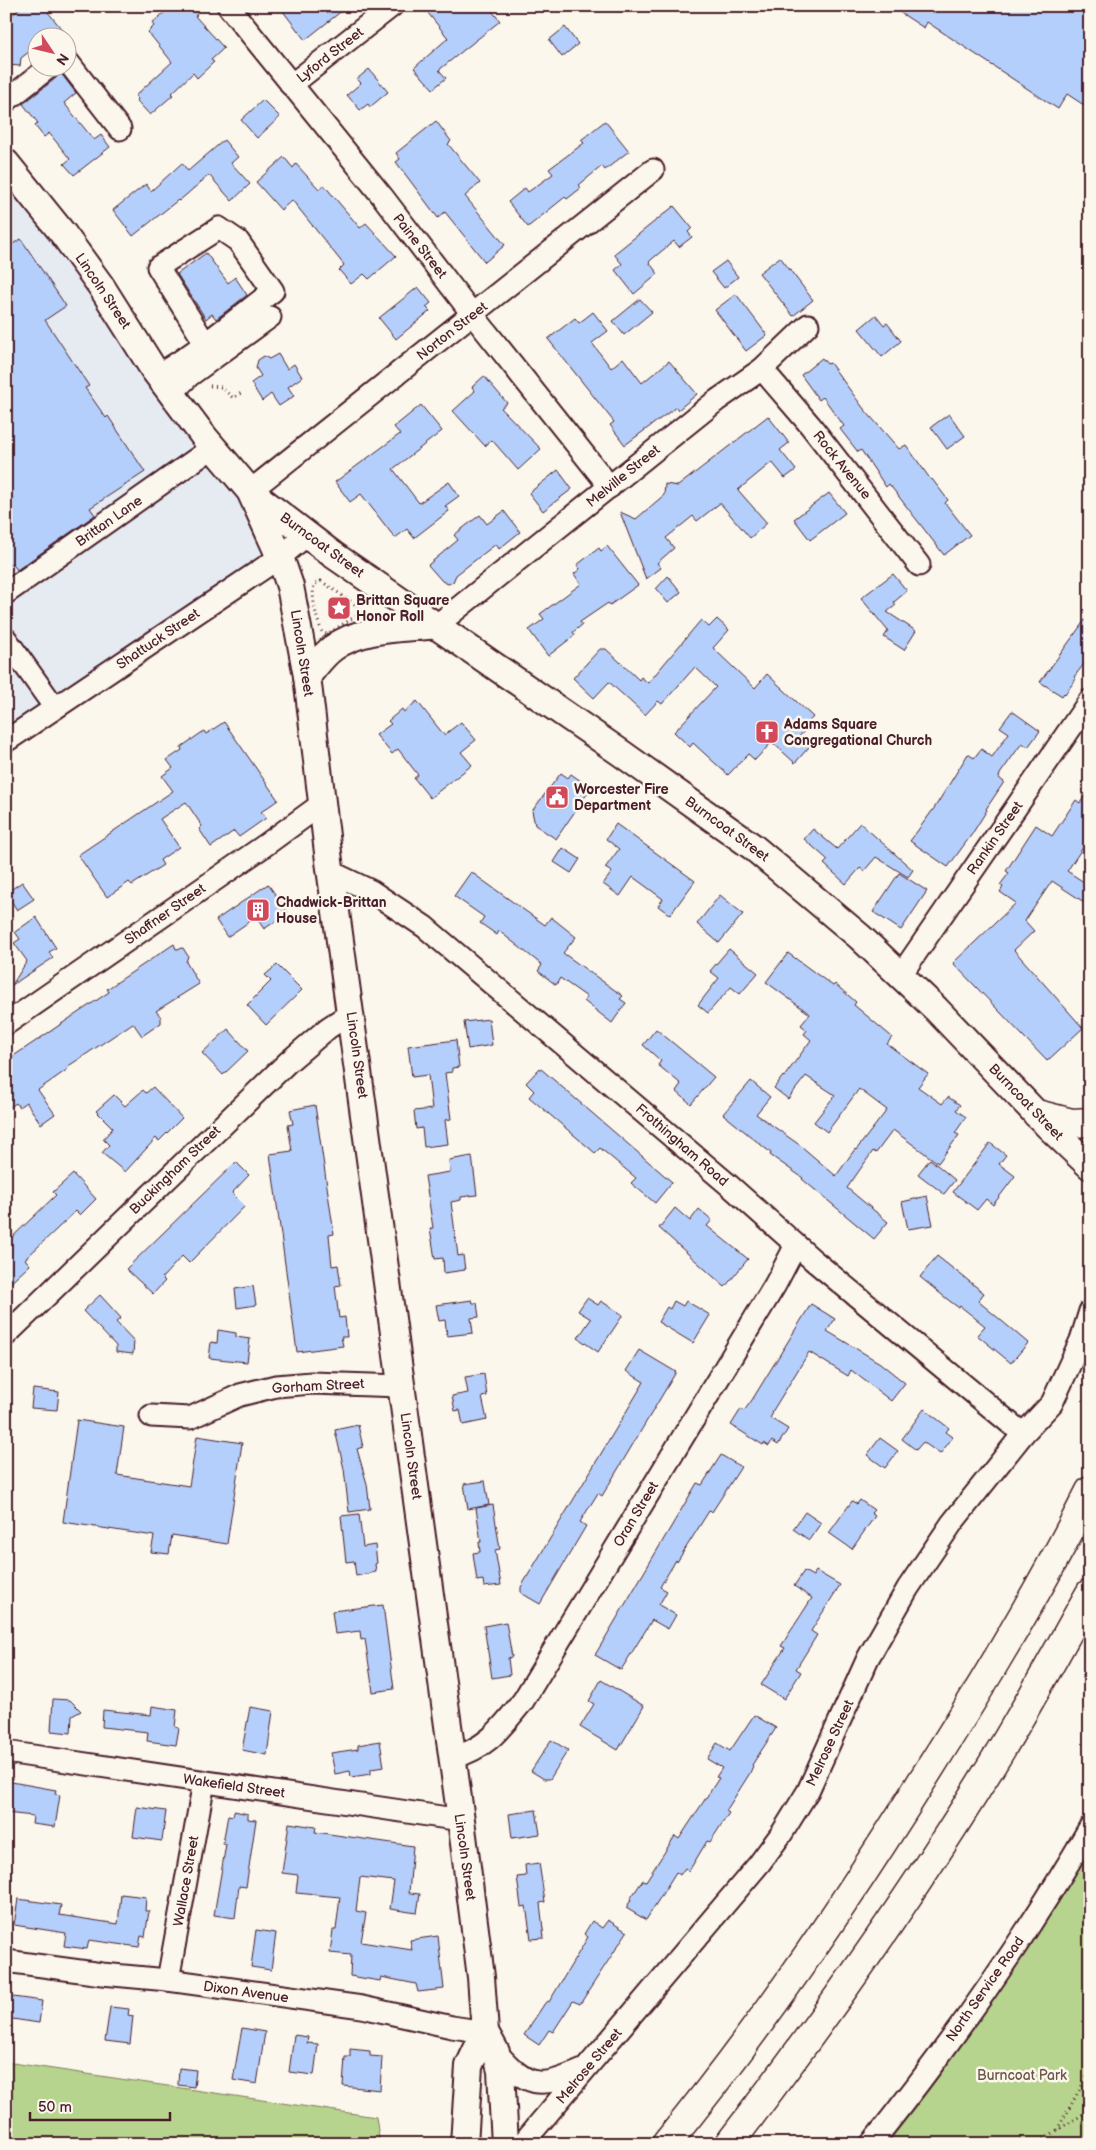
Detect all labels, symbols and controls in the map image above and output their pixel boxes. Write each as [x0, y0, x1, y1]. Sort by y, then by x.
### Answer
street label: Lyford Street [293, 23, 367, 86]
north arrow [28, 28, 78, 78]
text: N [52, 50, 72, 68]
street label: Paine Street [389, 210, 451, 282]
street label: Lincoln Street [71, 250, 135, 333]
street label: Norton Street [413, 298, 491, 364]
street label: Rock Avenue [809, 427, 875, 503]
street label: Melville Street [583, 441, 664, 511]
street label: Brittan Lane [72, 492, 146, 550]
street label: Burncoat Street [277, 509, 368, 582]
place label: Brittan Square Honor Roll [356, 592, 449, 625]
place icon: Brittan Square Honor Roll [326, 595, 352, 621]
street label: Shattuck Street [113, 605, 203, 673]
street label: Lincoln Street [287, 608, 317, 698]
place label: Adams Square Congregational Church [783, 716, 932, 749]
church icon: Adams Square Congregational Church [754, 719, 780, 745]
place label: Worcester Fire Department [574, 781, 669, 814]
public building icon: Worcester Fire Department [544, 784, 570, 810]
street label: Burncoat Street [682, 793, 773, 866]
street label: Rankin Street [963, 797, 1027, 878]
street label: Shaffner Street [121, 879, 209, 948]
place label: Chadwick-Brittan House [276, 894, 387, 927]
building icon: Chadwick-Brittan House [245, 897, 271, 923]
street label: Lincoln Street [342, 1010, 372, 1100]
street label: Burncoat Street [985, 1060, 1067, 1144]
street label: Frothingham Road [632, 1100, 732, 1190]
street label: Buckingham Street [126, 1122, 225, 1218]
street label: Gorham Street [271, 1375, 365, 1397]
street label: Lincoln Street [396, 1411, 426, 1501]
street label: Oran Street [610, 1478, 662, 1550]
street label: Melrose Street [803, 1696, 858, 1789]
street label: Wakefield Street [182, 1770, 287, 1802]
street label: Lincoln Street [450, 1812, 480, 1902]
street label: Wallace Street [170, 1834, 202, 1928]
street label: North Service Road [942, 1933, 1028, 2045]
street label: Dixon Avenue [202, 1978, 290, 2006]
street label: Melrose Street [552, 2024, 626, 2107]
park label: Burncoat Park [977, 2067, 1067, 2084]
scale bar [30, 2090, 170, 2122]
text: 50 m [38, 2098, 72, 2117]

